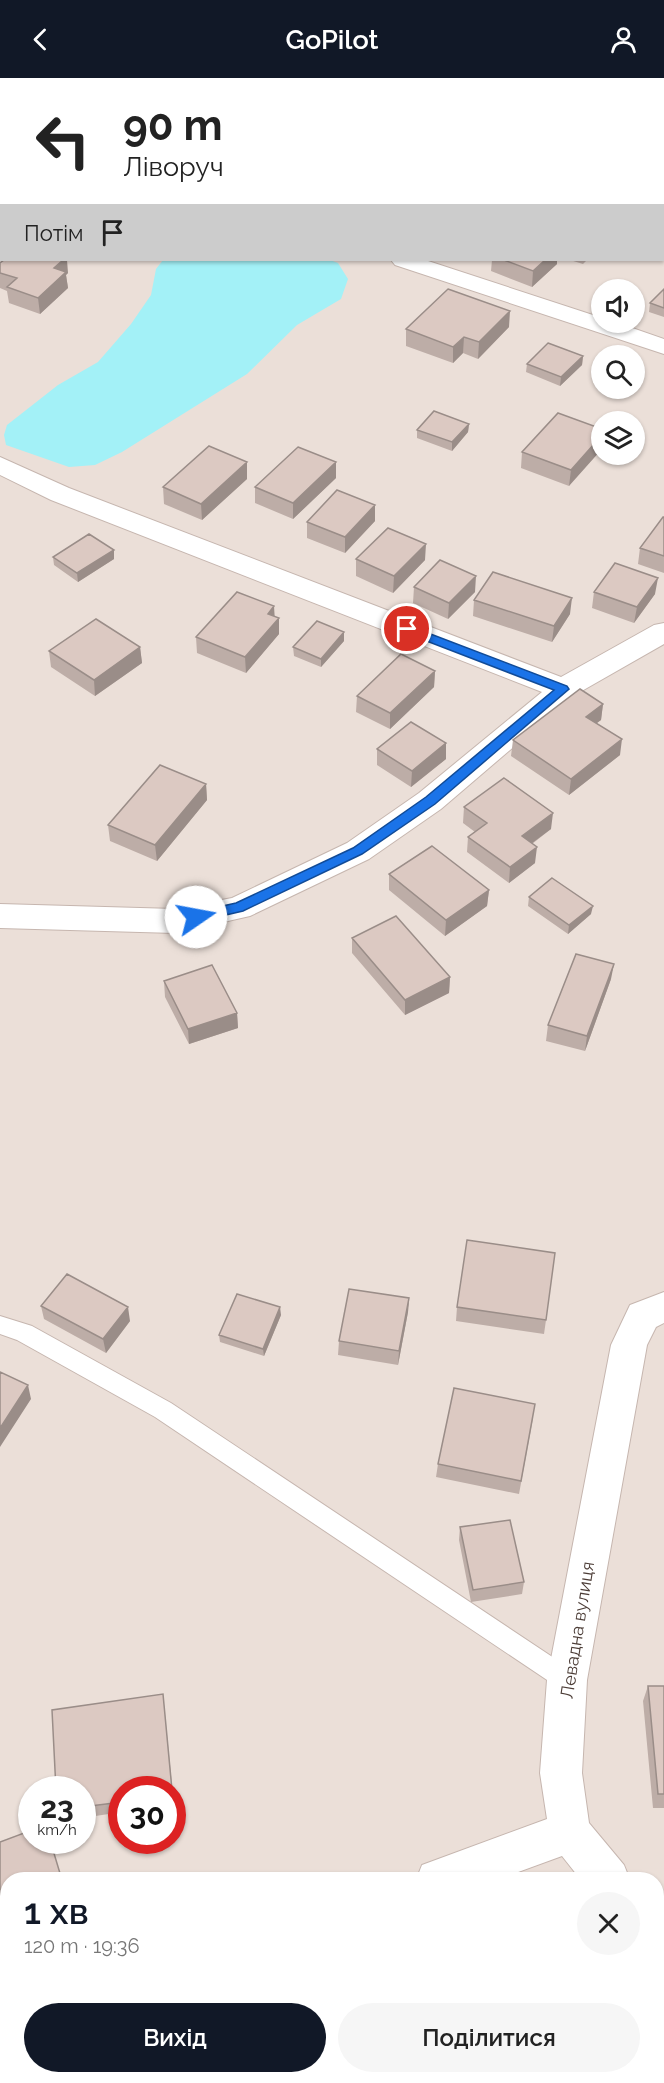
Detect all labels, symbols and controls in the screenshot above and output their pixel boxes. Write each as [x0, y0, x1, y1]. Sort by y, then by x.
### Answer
icon: back [24, 23, 57, 56]
icon: person [607, 23, 640, 56]
text: GoPilot [286, 24, 378, 55]
text: 90 m [123, 101, 223, 150]
icon: left [24, 102, 102, 180]
text: Ліворуч [123, 151, 224, 182]
icon: arrive [96, 216, 129, 249]
text: Потім [24, 220, 84, 246]
map controls [591, 279, 645, 465]
button: sound [591, 279, 645, 333]
button: search [591, 345, 645, 399]
button: layers [591, 411, 645, 465]
pin [381, 603, 432, 654]
icon: arrive [390, 612, 423, 645]
position arrow [164, 885, 228, 949]
street label: Левадна вулиця [556, 1560, 598, 1700]
speed limit sign: 30 [108, 1776, 186, 1854]
text: 23 [40, 1790, 74, 1825]
text: km/h [37, 1821, 77, 1839]
text: 1 хв [24, 1890, 89, 1932]
button: close [577, 1892, 640, 1955]
text: 120 m · 19:36 [24, 1934, 139, 1958]
button: Вихід [24, 2003, 326, 2072]
button: Поділитися [338, 2003, 640, 2072]

